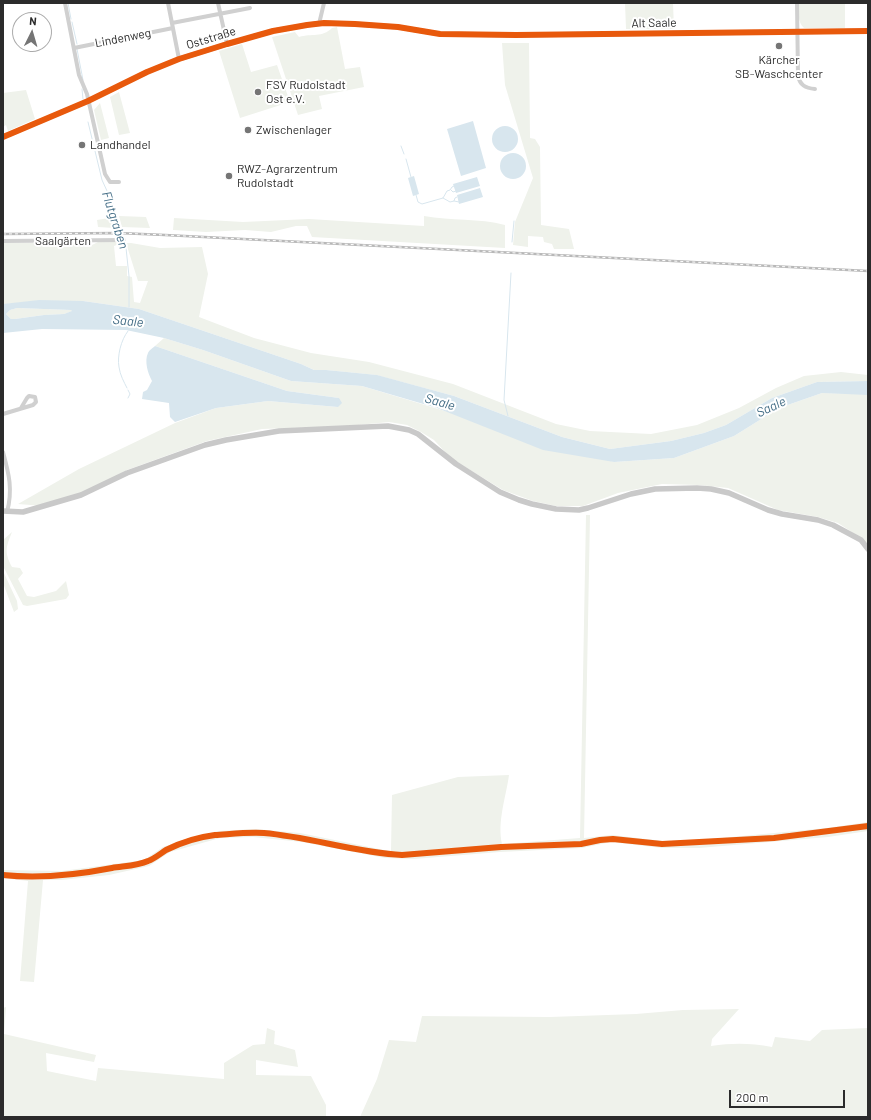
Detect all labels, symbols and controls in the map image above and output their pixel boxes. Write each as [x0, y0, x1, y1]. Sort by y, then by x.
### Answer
north arrow [12, 12, 52, 52]
text: N [29, 14, 37, 27]
street label: Alt Saale [631, 15, 677, 31]
street label: Oststraße [184, 24, 238, 52]
street label: Lindenweg [94, 26, 152, 50]
marker: Kärcher SB-Waschcenter [774, 41, 784, 51]
place label: Kärcher SB-Waschcenter [735, 53, 823, 81]
place label: FSV Rudolstadt Ost e.V. [266, 78, 346, 106]
marker: FSV Rudolstadt Ost e.V. [253, 87, 263, 97]
place label: Zwischenlager [256, 123, 332, 137]
marker: Zwischenlager [243, 125, 253, 135]
place label: Landhandel [90, 138, 151, 152]
marker: Landhandel [77, 140, 87, 150]
place label: RWZ-Agrarzentrum Rudolstadt [237, 162, 338, 190]
marker: RWZ-Agrarzentrum Rudolstadt [224, 171, 234, 181]
water label: Flutgraben [98, 189, 132, 251]
street label: Saalgärten [35, 234, 91, 248]
water label: Saale [112, 312, 144, 330]
water label: Saale [423, 390, 457, 414]
water label: Saale [754, 393, 788, 421]
scale bar [731, 1082, 847, 1108]
text: 200 m [736, 1090, 768, 1104]

